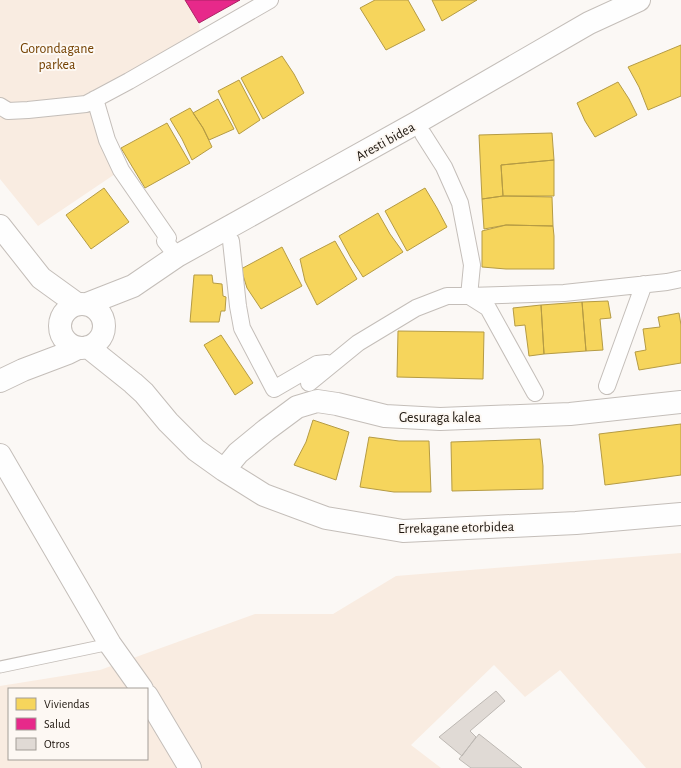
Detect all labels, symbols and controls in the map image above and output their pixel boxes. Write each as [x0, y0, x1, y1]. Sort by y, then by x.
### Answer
park label: Gorondagane parkea [20, 42, 94, 72]
street label: Aresti bidea [354, 120, 418, 164]
street label: Gesuraga kalea [399, 411, 482, 425]
street label: Errekagane etorbidea [398, 520, 515, 536]
legend [8, 688, 148, 760]
text: Viviendas [44, 698, 90, 710]
text: Salud [44, 718, 70, 730]
text: Otros [44, 738, 70, 750]

